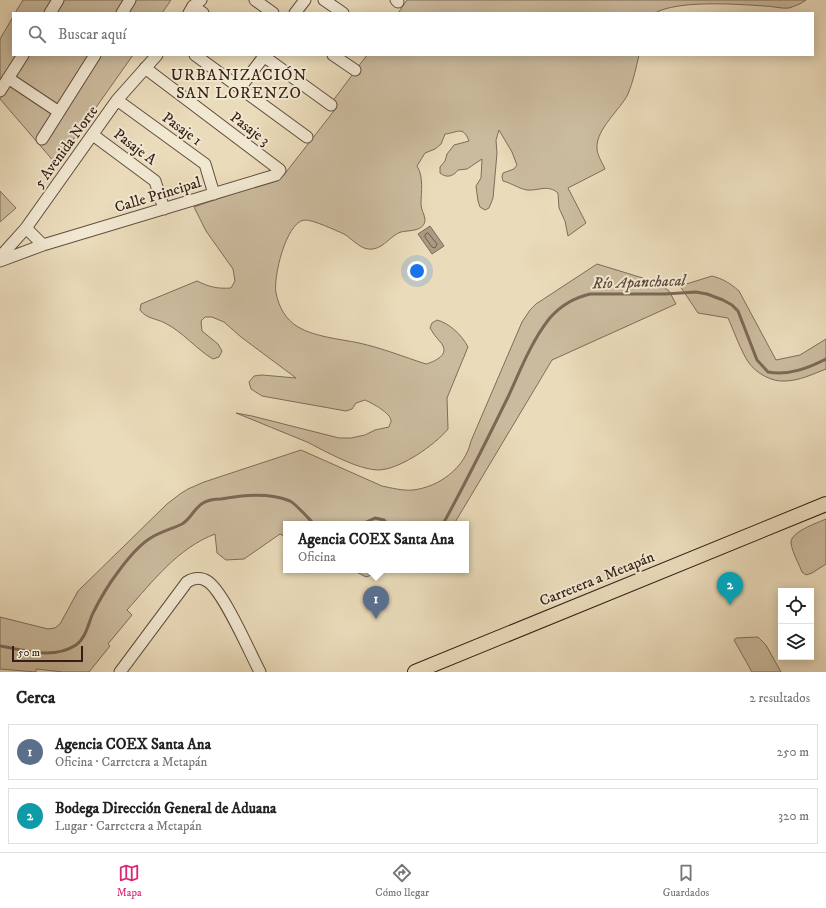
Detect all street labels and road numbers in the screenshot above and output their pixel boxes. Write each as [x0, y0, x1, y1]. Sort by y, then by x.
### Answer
street label: 5 Avenida Norte [30, 102, 102, 192]
street label: Pasaje 1 [158, 108, 206, 150]
street label: Pasaje 3 [226, 108, 274, 150]
street label: Pasaje A [110, 125, 161, 170]
street label: Calle Principal [112, 173, 204, 217]
street label: Carretera a Metapán [537, 547, 657, 611]

